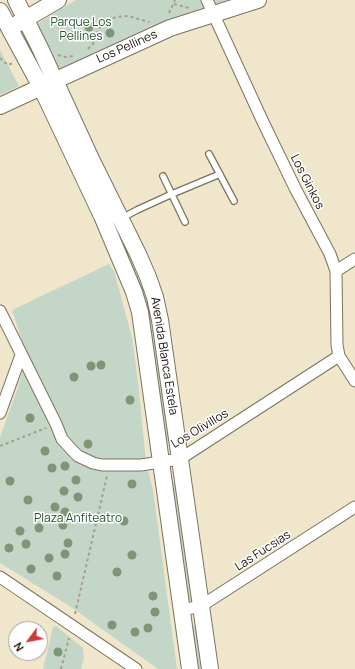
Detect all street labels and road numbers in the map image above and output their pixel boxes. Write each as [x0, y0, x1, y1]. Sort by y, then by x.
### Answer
street label: Los Pellines [94, 27, 160, 67]
street label: Los Ginkos [287, 152, 327, 212]
street label: Avenida Blanca Estela [148, 296, 180, 416]
street label: Los Olivillos [169, 406, 231, 452]
street label: Las Fucsias [233, 528, 293, 574]

